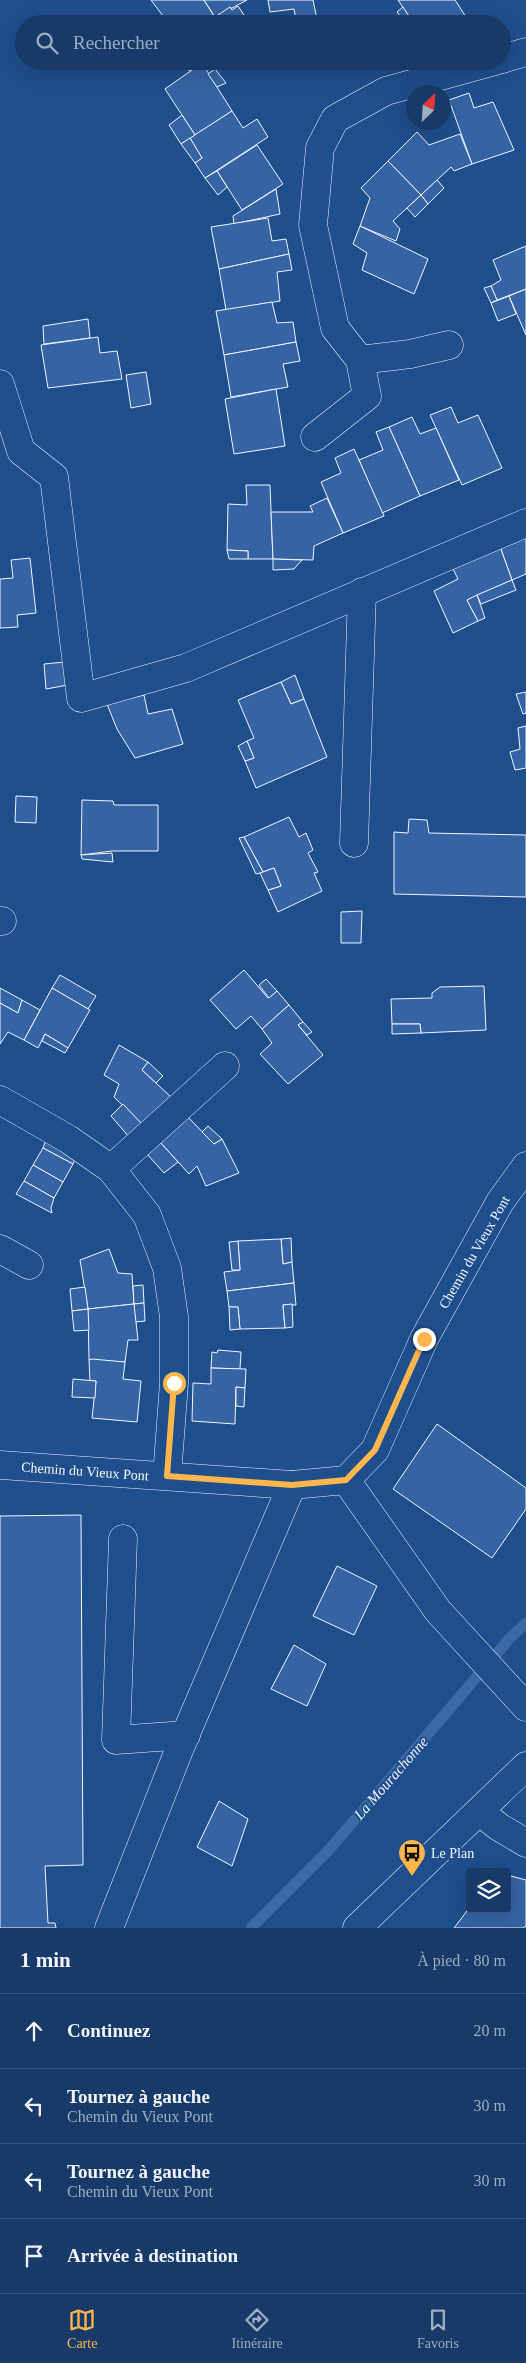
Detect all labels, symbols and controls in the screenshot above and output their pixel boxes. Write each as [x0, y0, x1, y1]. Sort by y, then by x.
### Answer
search box [15, 15, 511, 70]
icon: search [33, 29, 61, 57]
text: Rechercher [73, 32, 160, 53]
north arrow [406, 85, 451, 130]
street label: Chemin du Vieux Pont [436, 1193, 513, 1311]
route end [413, 1328, 436, 1351]
route start [163, 1372, 186, 1395]
street label: Chemin du Vieux Pont [21, 1460, 149, 1483]
water label: La Mourachonne [350, 1733, 431, 1823]
bus stop icon: Le Plan [397, 1838, 427, 1877]
place label: Le Plan [431, 1846, 474, 1861]
map controls [466, 1868, 511, 1913]
button: layers [466, 1868, 511, 1913]
text: 1 min [20, 1948, 71, 1972]
text: À pied · 80 m [417, 1952, 506, 1969]
icon: ahead [20, 2017, 48, 2045]
text: Continuez [67, 2020, 150, 2041]
text: 20 m [474, 2022, 506, 2039]
text: Tournez à gauche [67, 2086, 210, 2107]
icon: left [20, 2092, 48, 2120]
text: 30 m [474, 2097, 506, 2114]
text: Chemin du Vieux Pont [67, 2108, 213, 2125]
text: Tournez à gauche [67, 2161, 210, 2182]
icon: left [20, 2167, 48, 2195]
text: 30 m [474, 2172, 506, 2189]
text: Chemin du Vieux Pont [67, 2183, 213, 2200]
icon: arrive [20, 2242, 48, 2270]
text: Arrivée à destination [67, 2245, 238, 2266]
tab: Carte [67, 2306, 97, 2352]
tab: Itinéraire [232, 2306, 283, 2352]
tab: Favoris [417, 2306, 459, 2352]

